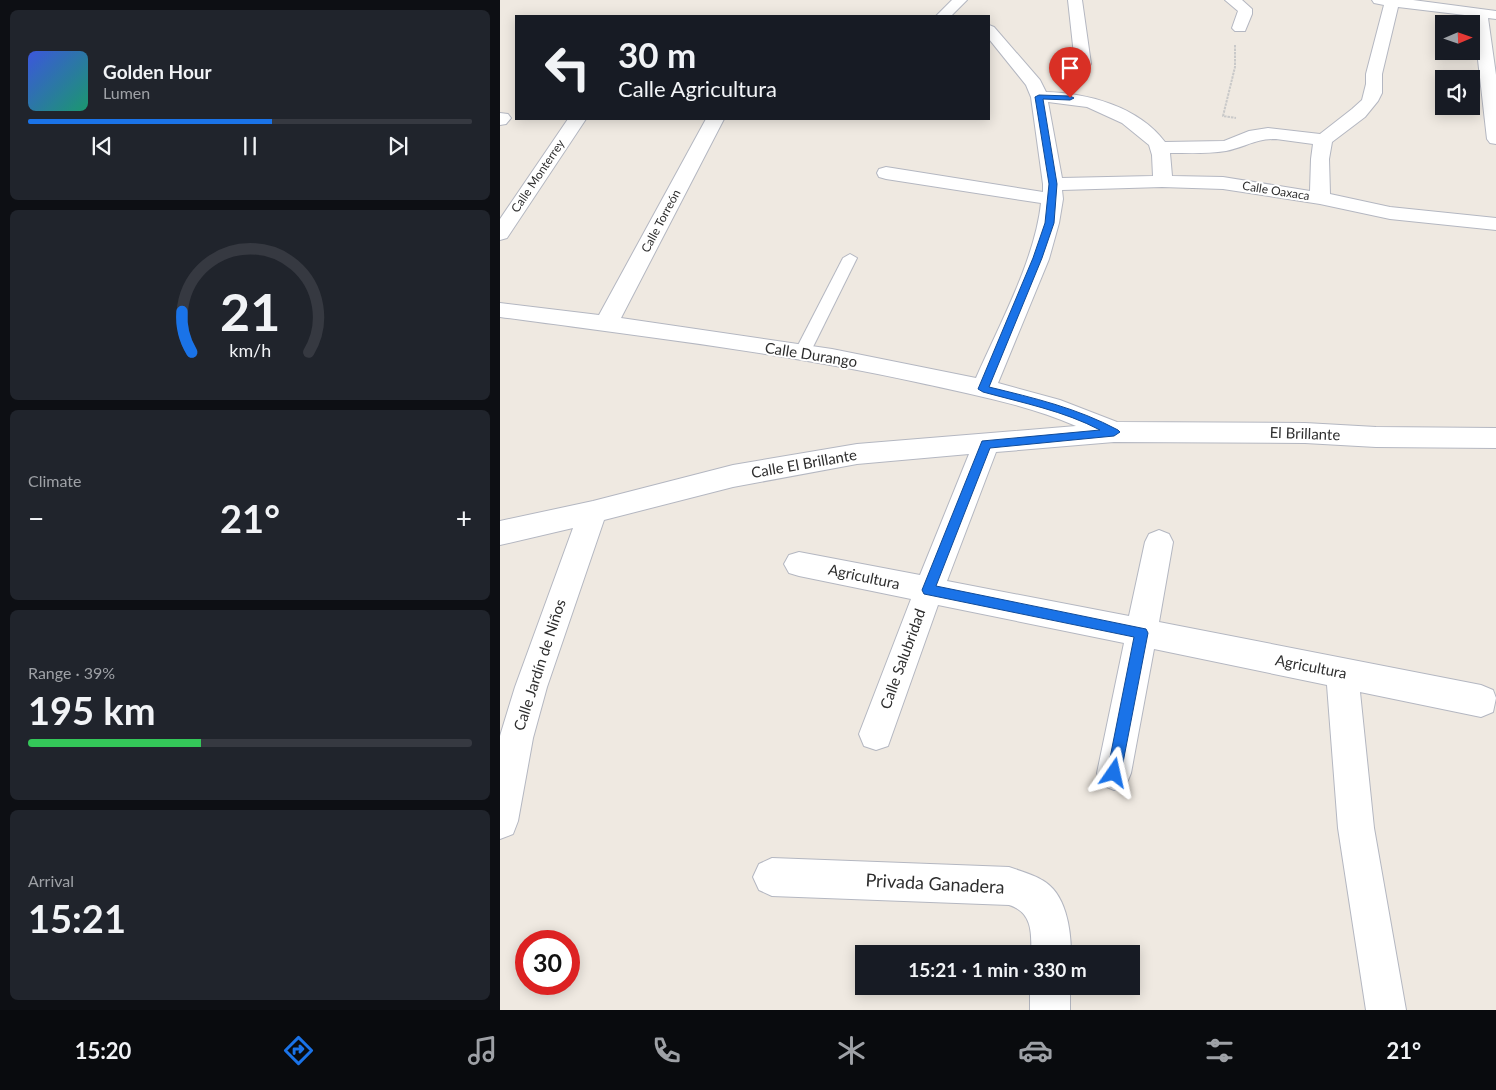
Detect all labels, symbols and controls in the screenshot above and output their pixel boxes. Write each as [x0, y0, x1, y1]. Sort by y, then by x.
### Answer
north arrow [1435, 15, 1480, 60]
map controls [1435, 15, 1480, 115]
text: 30 m [618, 33, 696, 75]
icon: left [535, 35, 600, 100]
pin [1049, 47, 1091, 98]
icon: arrive [1056, 54, 1084, 82]
text: Golden Hour [103, 60, 212, 83]
button: sound [1435, 70, 1480, 115]
text: Calle Agricultura [618, 75, 777, 102]
text: Lumen [103, 83, 150, 102]
icon: previous [88, 132, 116, 160]
icon: pause [236, 132, 264, 160]
icon: next [384, 132, 412, 160]
street label: Calle Monterrey [508, 136, 568, 215]
street label: Calle Oaxaca [1241, 178, 1311, 203]
street label: Calle Torreón [638, 187, 683, 255]
text: 21 [220, 280, 280, 342]
street label: Calle Durango [764, 338, 859, 370]
text: km/h [229, 339, 271, 361]
street label: El Brillante [1269, 423, 1341, 443]
street label: Calle El Brillante [750, 445, 858, 481]
text: Climate [28, 471, 81, 490]
text: 21° [220, 495, 280, 541]
text: − [28, 501, 44, 535]
text: + [456, 501, 472, 535]
street label: Agricultura [827, 560, 902, 592]
street label: Calle Jardín de Niños [509, 597, 569, 733]
street label: Calle Salubridad [876, 606, 929, 711]
street label: Agricultura [1274, 650, 1349, 682]
text: Range · 39% [28, 663, 115, 682]
text: 195 km [28, 687, 156, 733]
position arrow [1087, 746, 1139, 798]
street label: Privada Ganadera [865, 868, 1005, 898]
text: Arrival [28, 871, 74, 890]
text: 15:21 [28, 895, 126, 941]
speed limit sign: 30 [515, 930, 580, 995]
text: 15:21 · 1 min · 330 m [908, 958, 1087, 981]
icon: directions [281, 1033, 316, 1068]
icon: music [465, 1033, 500, 1068]
icon: phone [649, 1033, 684, 1068]
icon: climate [834, 1033, 869, 1068]
icon: car [1018, 1033, 1053, 1068]
icon: filters [1202, 1033, 1237, 1068]
text: 15:20 [75, 1037, 131, 1064]
text: 21° [1387, 1037, 1421, 1064]

